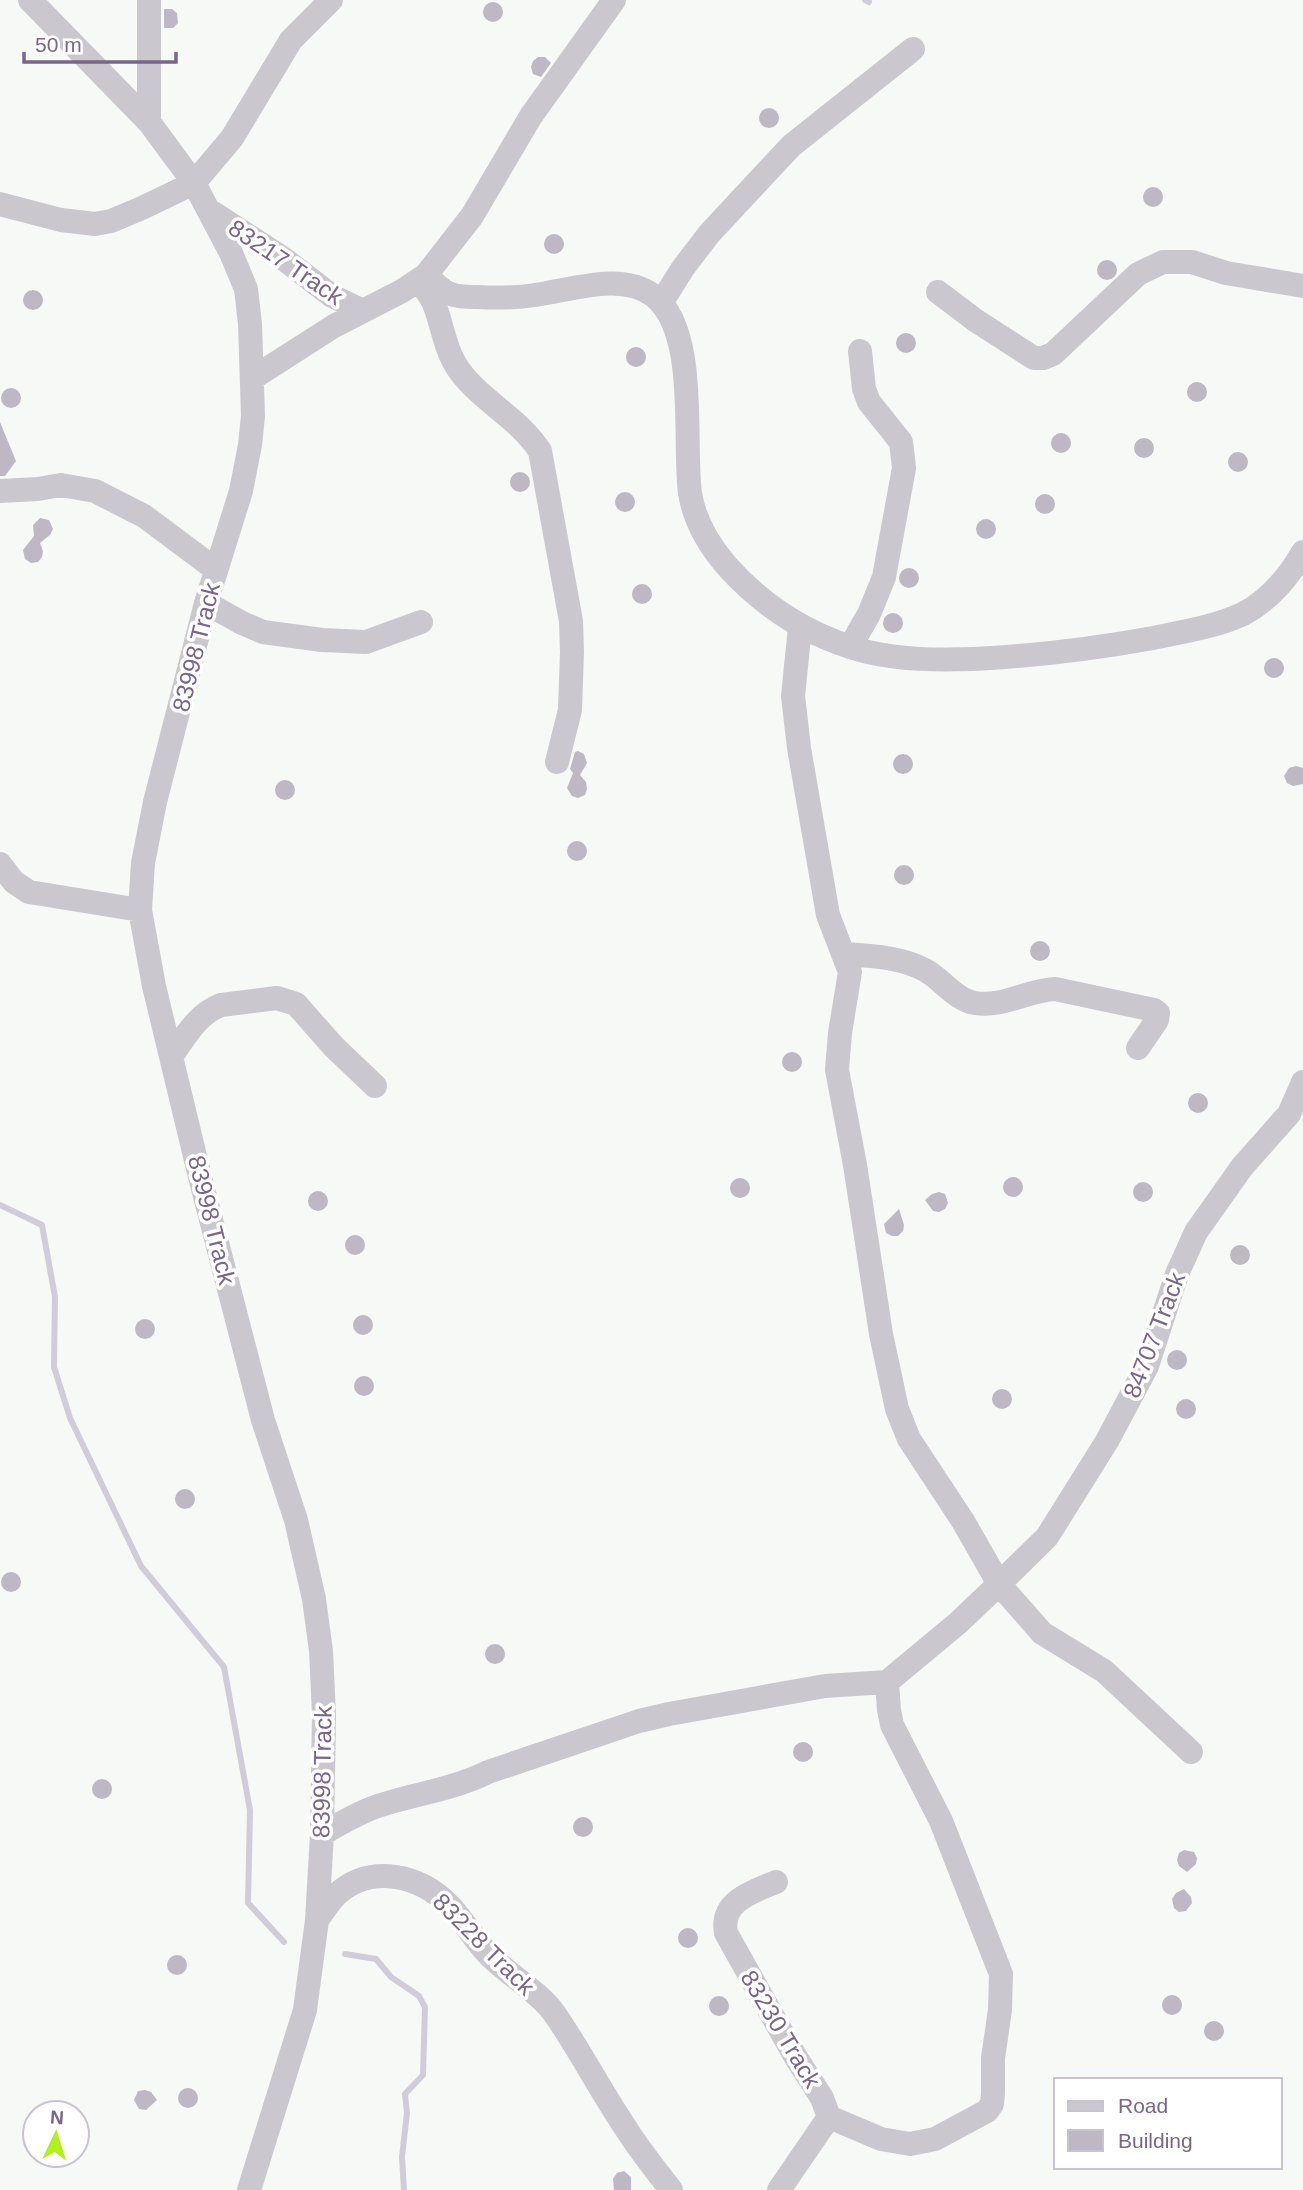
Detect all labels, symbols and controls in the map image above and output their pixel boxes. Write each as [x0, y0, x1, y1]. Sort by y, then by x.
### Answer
scale bar [24, 21, 177, 65]
text: 50 m [35, 33, 82, 56]
street label: 83217 Track [224, 214, 349, 311]
street label: 83998 Track [167, 579, 225, 714]
street label: 83998 Track [183, 1153, 241, 1288]
street label: 84707 Track [1118, 1268, 1191, 1401]
street label: 83998 Track [307, 1705, 337, 1838]
street label: 83228 Track [428, 1888, 541, 2001]
street label: 83230 Track [735, 1965, 827, 2093]
legend [1054, 2078, 1282, 2169]
text: Road [1118, 2094, 1168, 2117]
north arrow [21, 2099, 91, 2169]
text: N [50, 2107, 65, 2128]
text: Building [1118, 2129, 1193, 2152]

